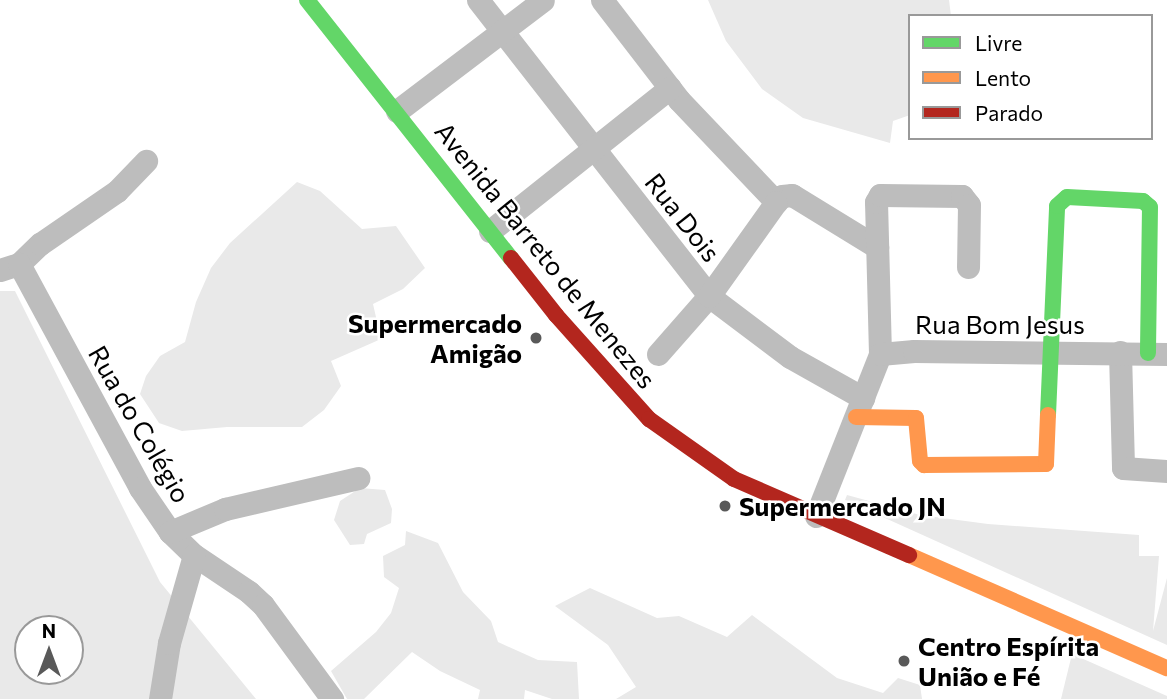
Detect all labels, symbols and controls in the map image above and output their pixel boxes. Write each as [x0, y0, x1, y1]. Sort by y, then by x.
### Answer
legend [908, 14, 1153, 140]
text: Livre [975, 30, 1022, 55]
text: Lento [975, 65, 1031, 90]
text: Parado [975, 100, 1043, 125]
street label: Avenida Barreto de Menezes [429, 116, 663, 394]
street label: Rua Dois [639, 167, 727, 267]
place label: Supermercado Amigão [348, 307, 522, 368]
street label: Rua Bom Jesus [915, 308, 1085, 340]
marker: Supermercado Amigão [528, 330, 544, 346]
street label: Rua do Colégio [83, 340, 197, 508]
place label: Supermercado JN [739, 490, 946, 522]
marker: Supermercado JN [717, 498, 733, 514]
north arrow [14, 615, 84, 685]
text: N [42, 619, 56, 642]
place label: Centro Espírita União e Fé [918, 630, 1099, 692]
marker: Centro Espírita União e Fé [896, 653, 912, 669]

